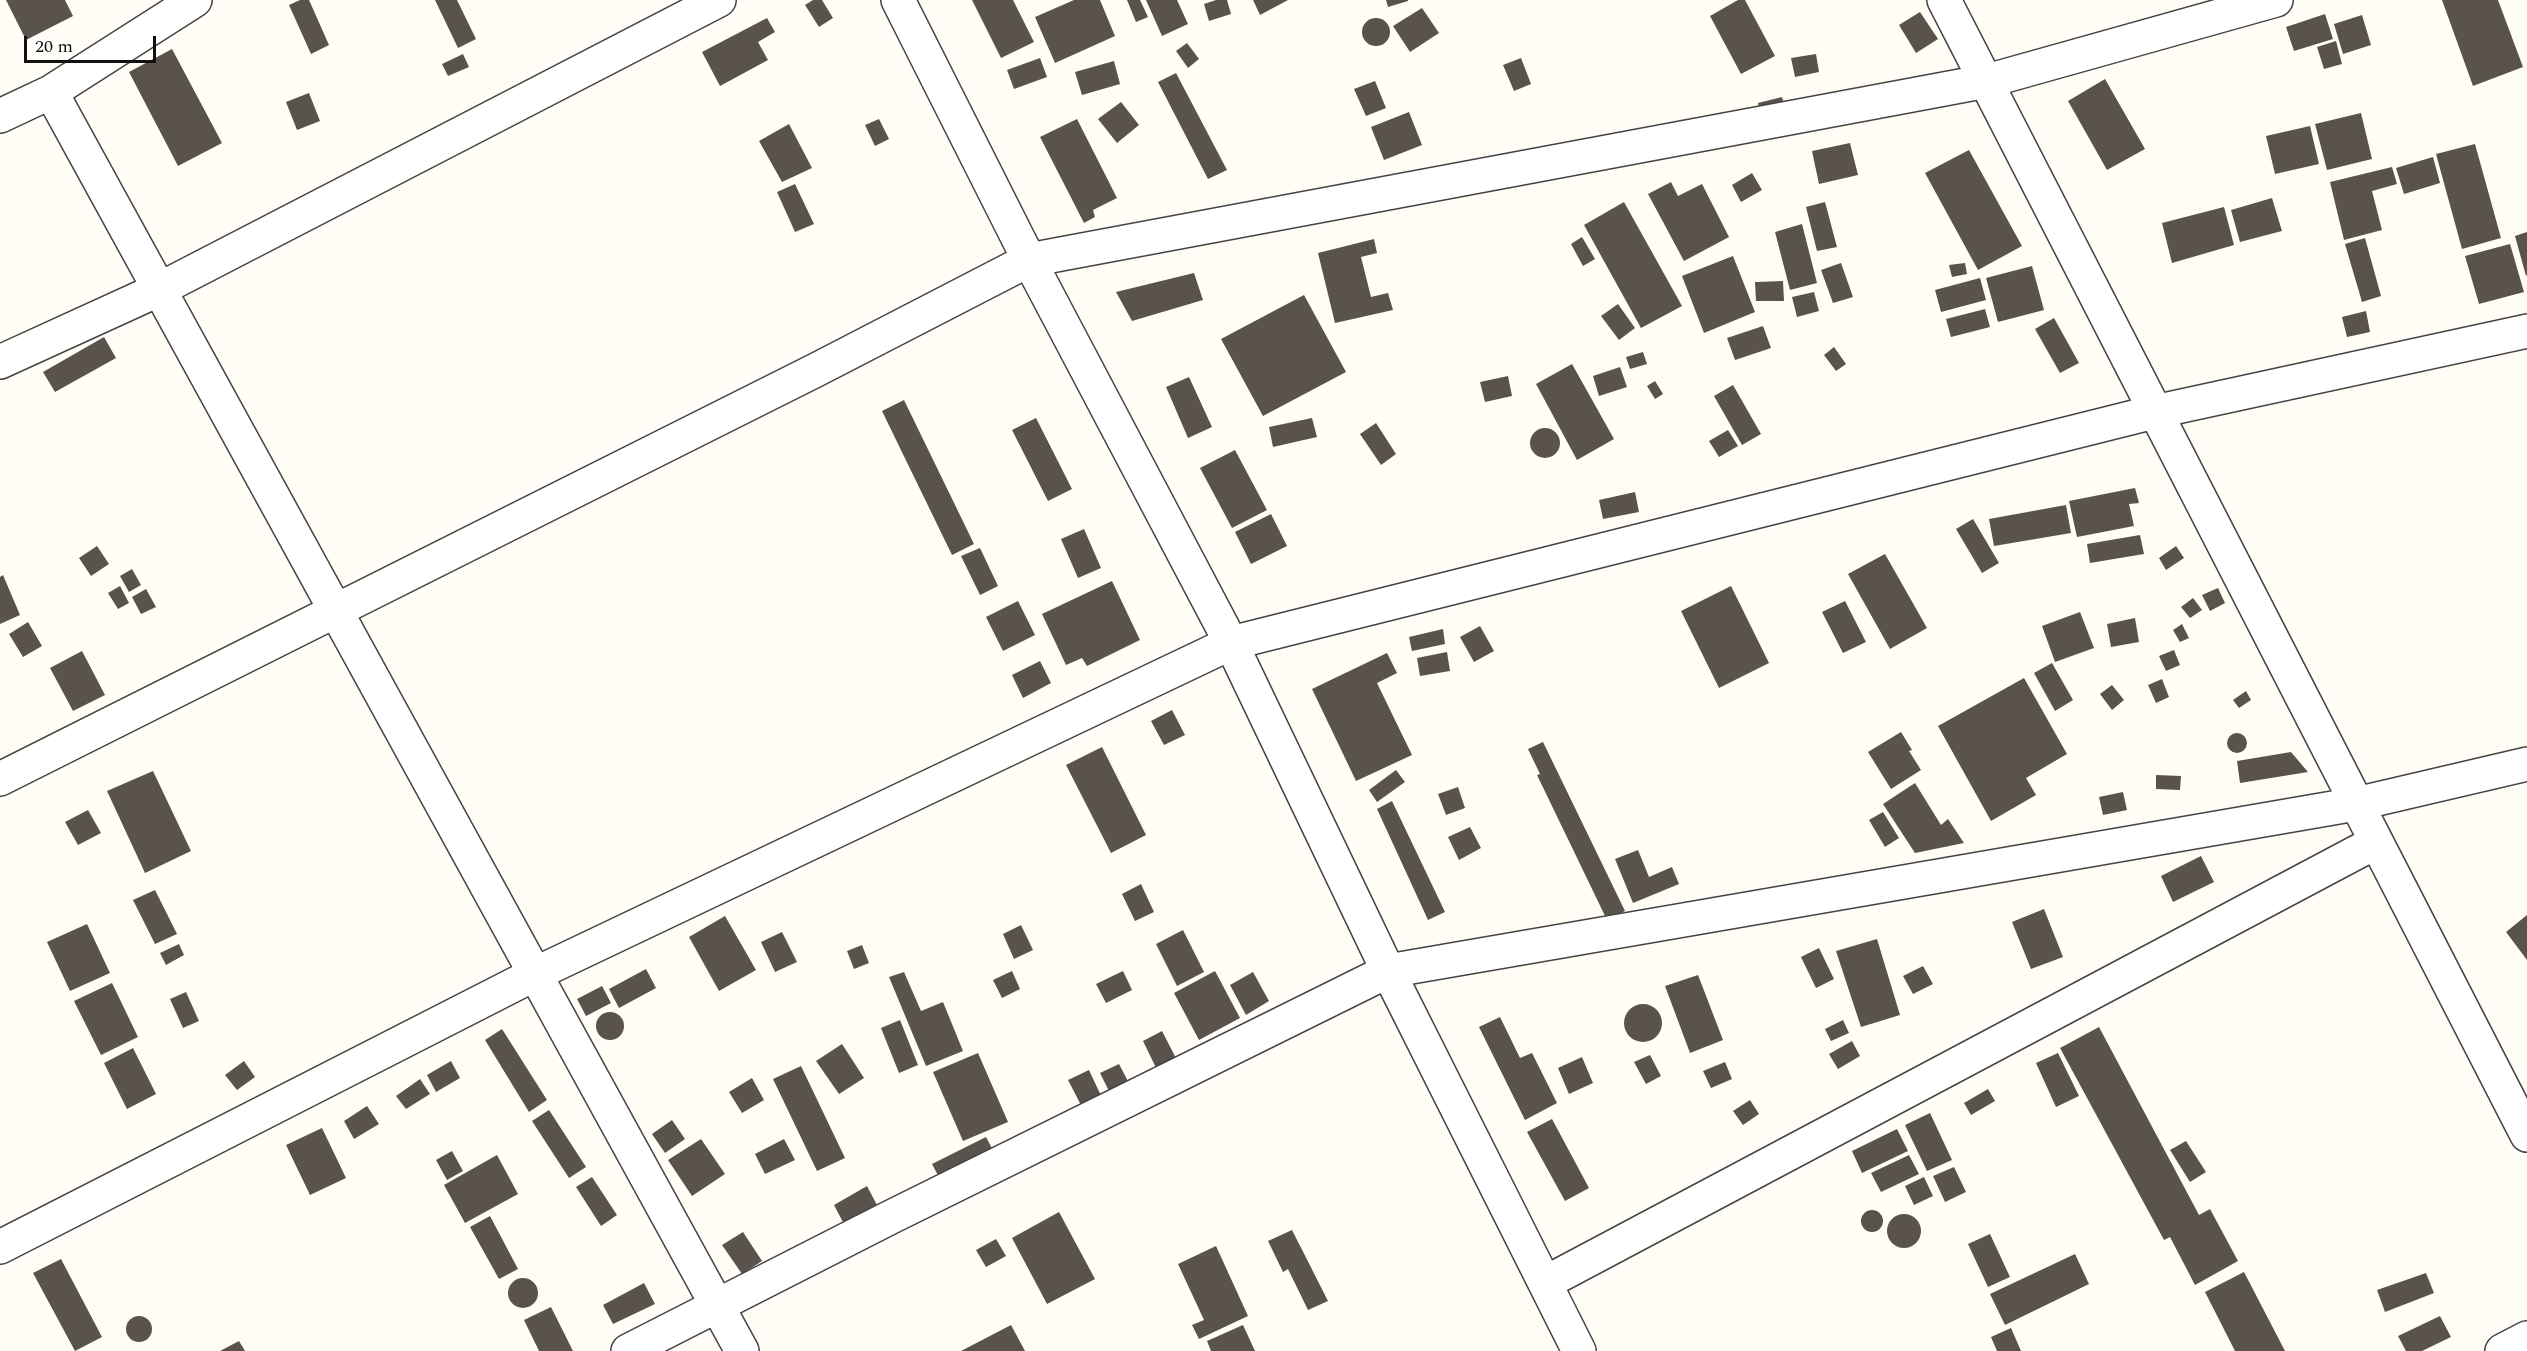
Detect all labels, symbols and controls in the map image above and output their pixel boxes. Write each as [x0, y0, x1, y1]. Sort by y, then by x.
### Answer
scale bar [27, 24, 159, 62]
text: 20 m [35, 33, 73, 60]

